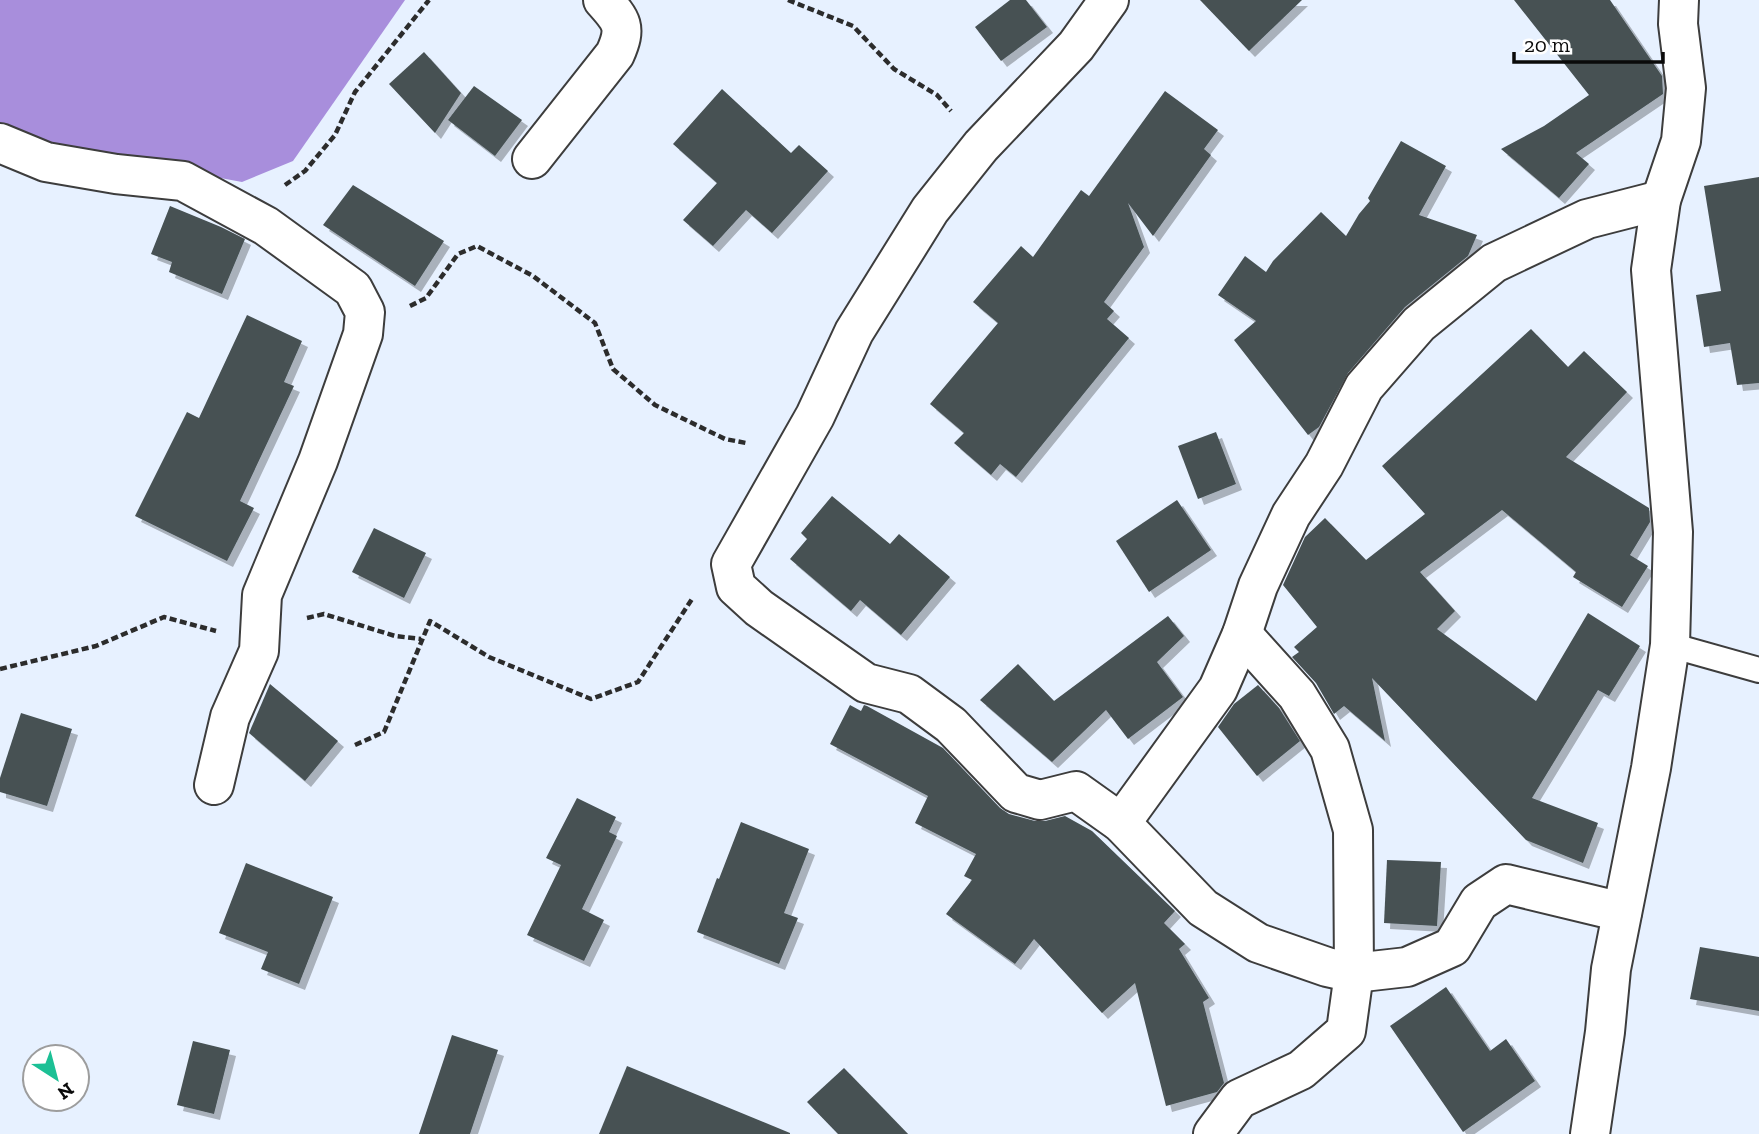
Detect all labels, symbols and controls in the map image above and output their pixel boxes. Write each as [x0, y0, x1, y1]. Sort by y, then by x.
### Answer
scale bar [1514, 21, 1663, 65]
text: 20 m [1524, 32, 1570, 57]
north arrow [21, 1043, 91, 1113]
text: N [53, 1078, 78, 1105]

